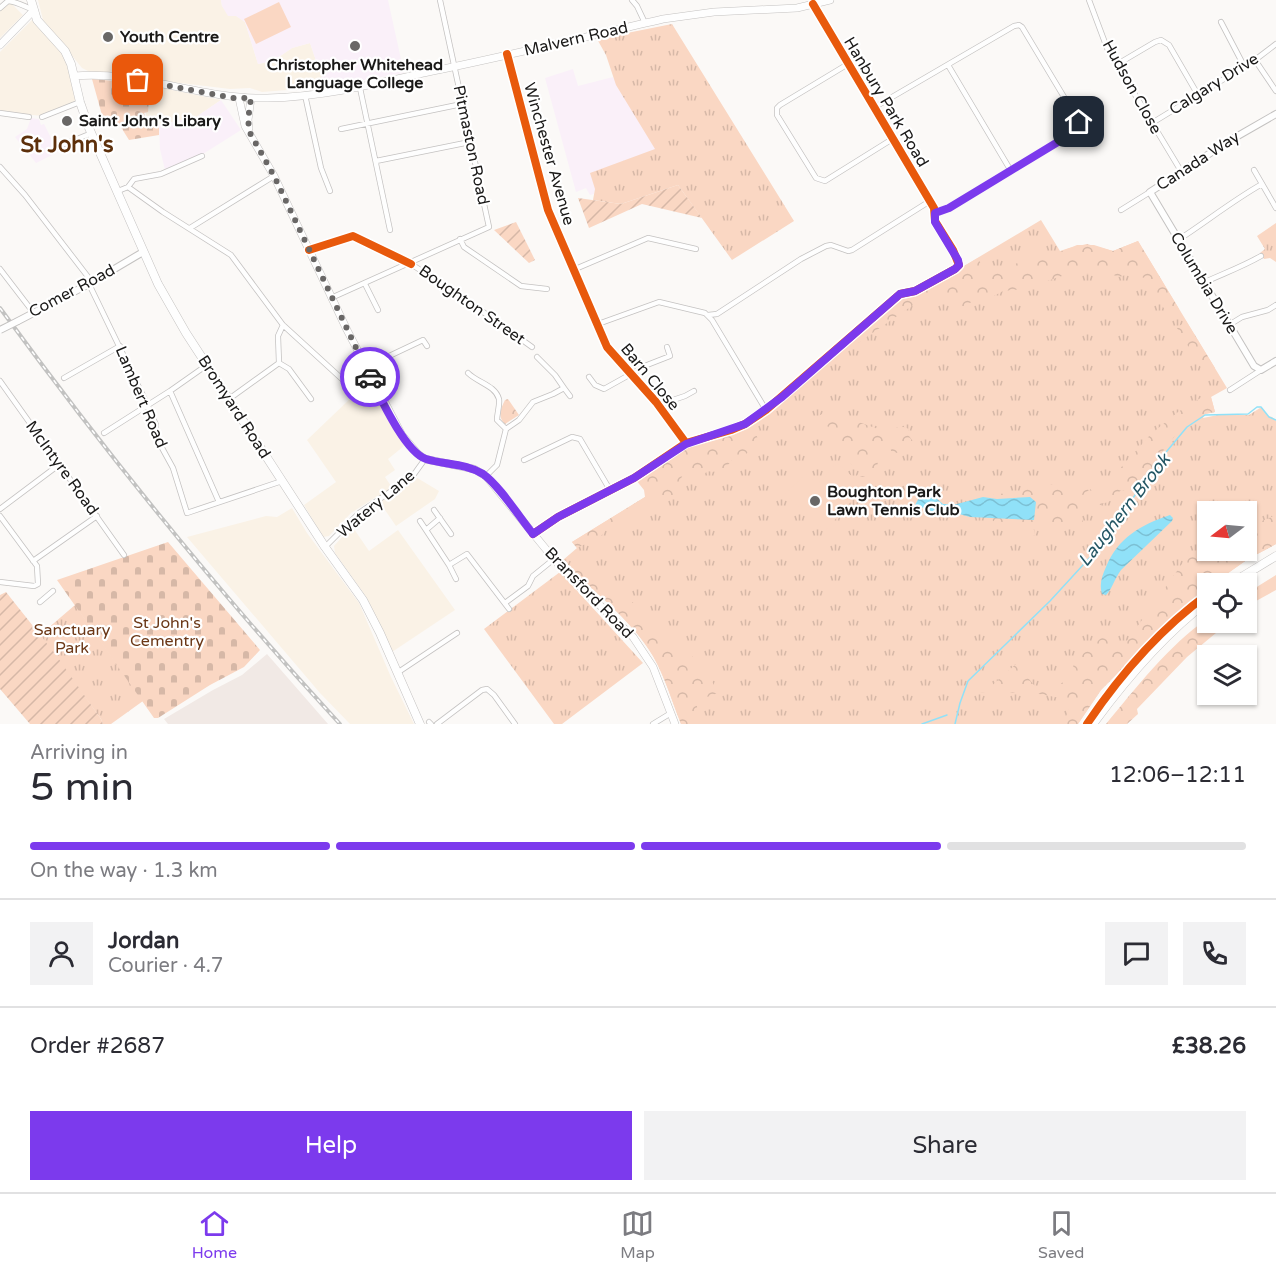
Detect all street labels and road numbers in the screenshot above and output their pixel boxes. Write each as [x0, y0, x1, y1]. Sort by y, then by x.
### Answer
street label: Malvern Road [522, 17, 630, 61]
street label: Hanbury Park Road [839, 33, 933, 171]
street label: Hudson Close [1098, 36, 1166, 138]
street label: Calgary Drive [1166, 49, 1262, 119]
street label: Winchester Avenue [519, 80, 579, 228]
street label: Pitmaston Road [449, 83, 493, 207]
street label: Canada Way [1153, 127, 1244, 195]
street label: Columbia Drive [1166, 228, 1242, 338]
street label: Comer Road [25, 260, 119, 322]
street label: Boughton Street [415, 261, 529, 349]
street label: Barn Close [616, 339, 684, 415]
street label: Lambert Road [111, 343, 171, 451]
street label: Bromyard Road [193, 352, 275, 462]
street label: McIntyre Road [21, 417, 103, 519]
street label: Watery Lane [333, 466, 419, 542]
street label: Bransford Road [540, 543, 638, 643]

